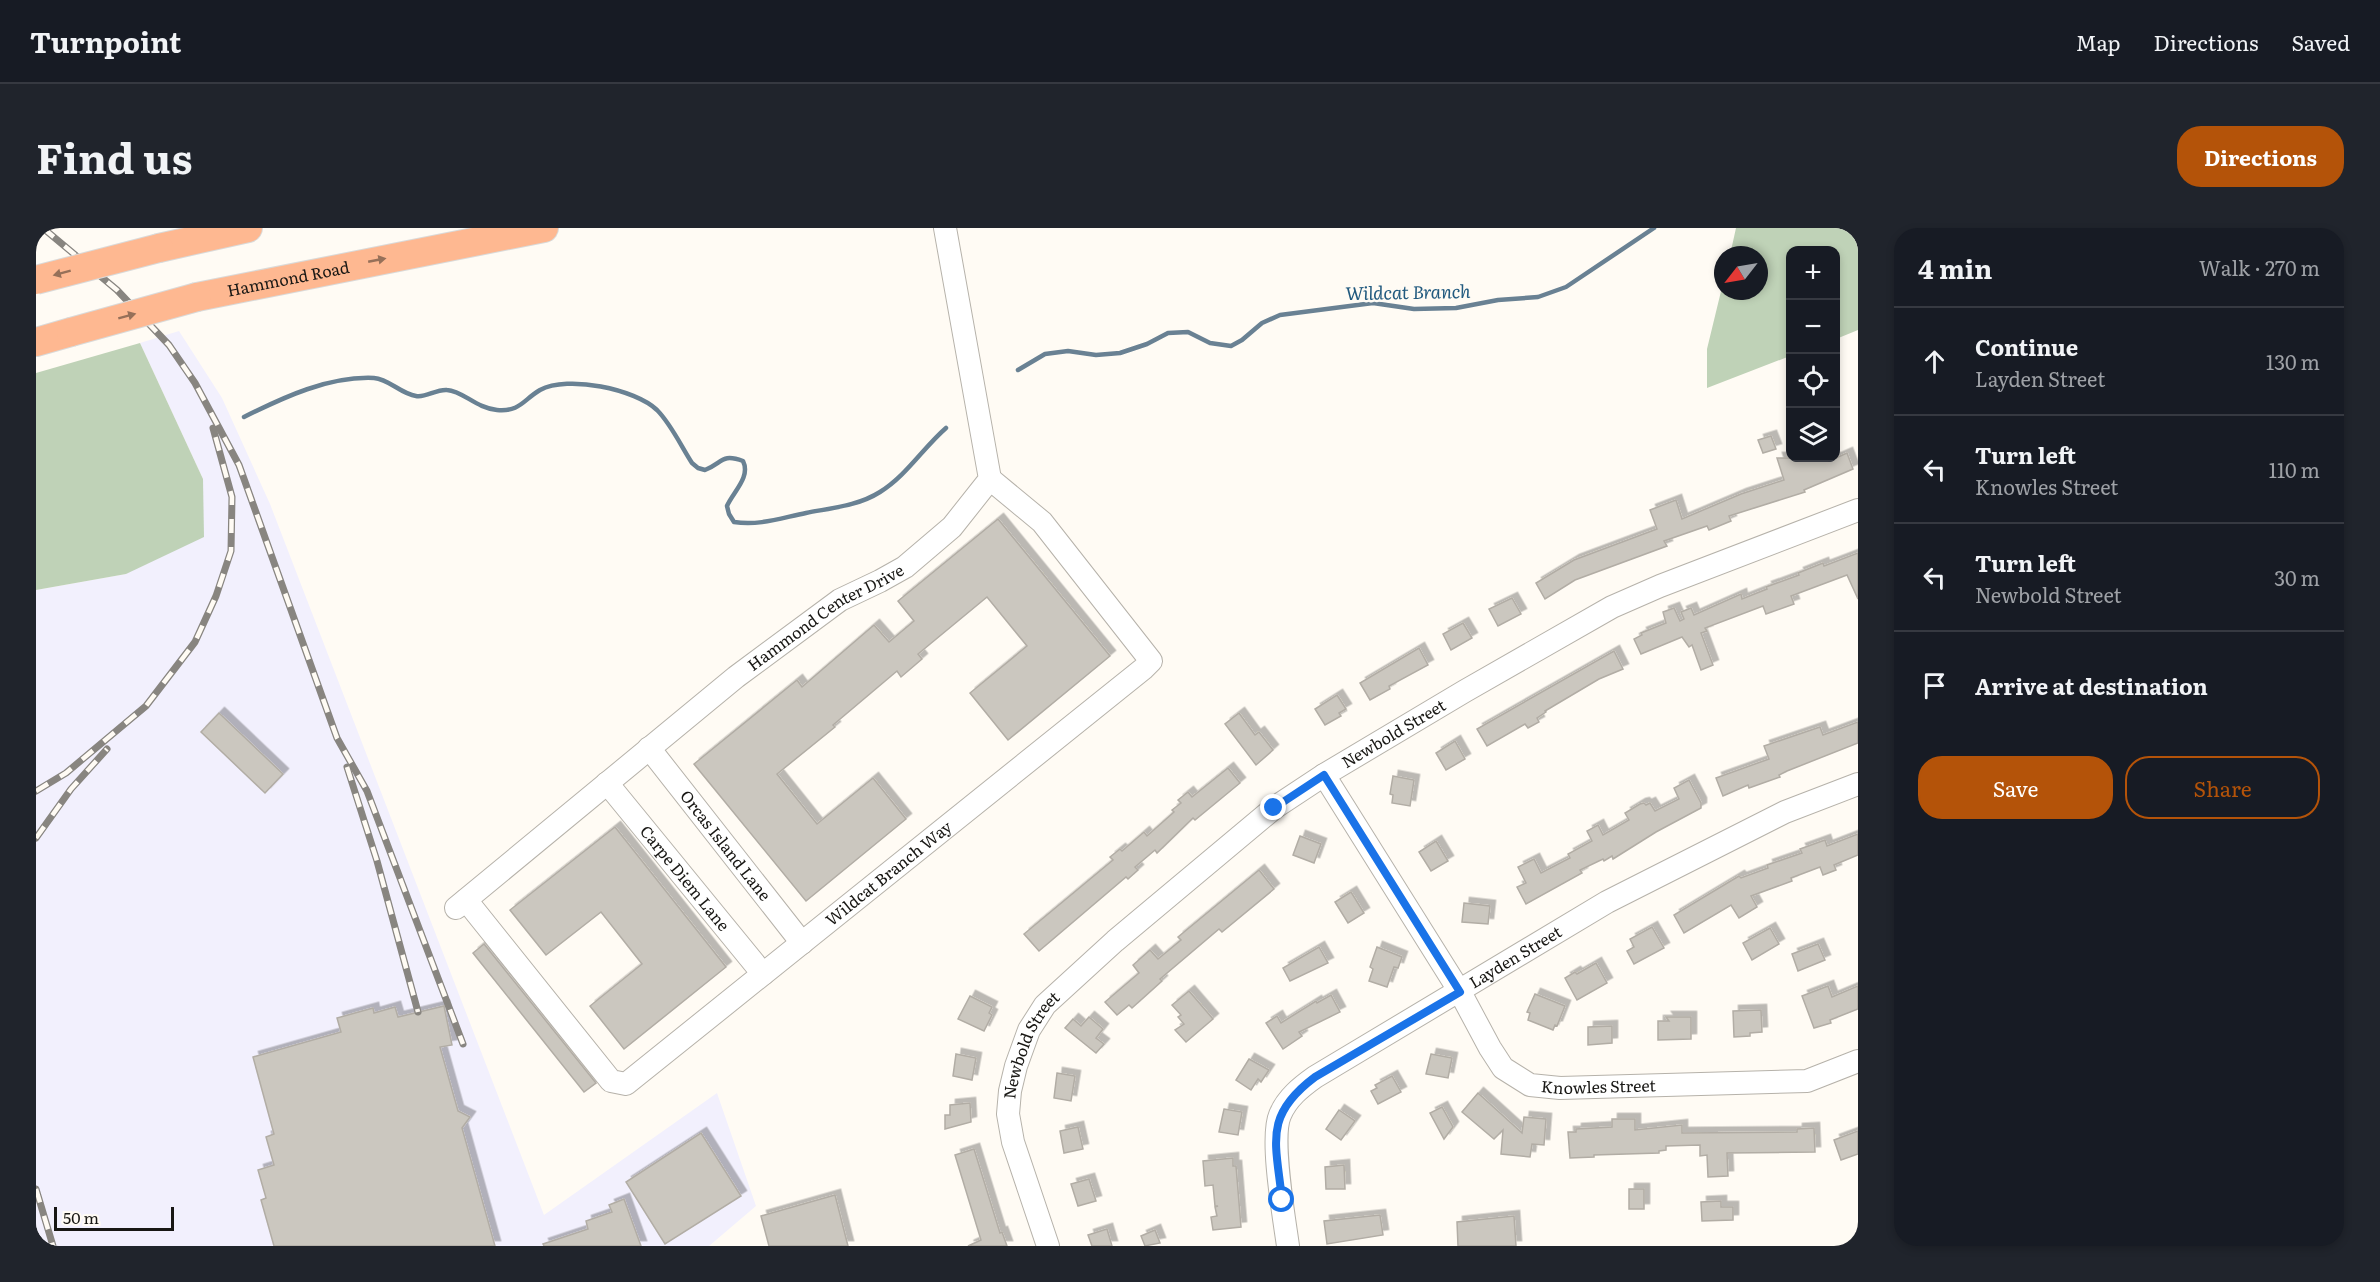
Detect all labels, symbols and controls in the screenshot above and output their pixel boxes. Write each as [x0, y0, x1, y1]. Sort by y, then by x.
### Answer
text: Turnpoint [30, 20, 181, 62]
text: Map [2076, 26, 2121, 57]
text: Directions [2154, 26, 2259, 57]
text: Saved [2292, 26, 2350, 57]
text: Find us [36, 125, 193, 187]
button: Directions [2177, 126, 2344, 187]
north arrow [1714, 246, 1768, 300]
map controls [1786, 246, 1840, 462]
button: + [1786, 246, 1840, 300]
text: 4 min [1918, 248, 1992, 287]
text: Walk · 270 m [2199, 252, 2320, 282]
street label: Hammond Road [225, 254, 352, 302]
one-way arrow [368, 255, 387, 264]
one-way arrow [53, 269, 71, 279]
water label: Wildcat Branch [1345, 277, 1471, 306]
button: − [1786, 300, 1840, 354]
one-way arrow [118, 311, 136, 321]
text: Continue [1975, 330, 2078, 363]
icon: ahead [1918, 345, 1951, 378]
text: 130 m [2266, 346, 2320, 376]
button: locate [1786, 354, 1840, 408]
text: Layden Street [1975, 363, 2105, 393]
button: layers [1786, 408, 1840, 462]
text: Turn left [1975, 438, 2076, 471]
icon: left [1918, 453, 1951, 486]
text: 110 m [2269, 454, 2320, 484]
text: Knowles Street [1975, 471, 2118, 501]
text: Turn left [1975, 546, 2076, 579]
street label: Hammond Center Drive [742, 557, 908, 676]
icon: left [1918, 561, 1951, 594]
text: 30 m [2274, 562, 2320, 592]
text: Newbold Street [1975, 579, 2122, 609]
icon: arrive [1918, 669, 1951, 702]
text: Arrive at destination [1975, 669, 2208, 702]
street label: Newbold Street [1337, 692, 1450, 773]
button: Save [1918, 756, 2113, 819]
button: Share [2125, 756, 2320, 819]
street label: Orcas Island Lane [675, 784, 777, 905]
route end [1260, 794, 1286, 820]
street label: Wildcat Branch Way [820, 814, 957, 931]
street label: Carpe Diem Lane [635, 820, 736, 936]
street label: Layden Street [1464, 919, 1566, 993]
street label: Newbold Street [996, 984, 1064, 1100]
street label: Knowles Street [1540, 1072, 1657, 1099]
route start [1268, 1186, 1294, 1212]
scale bar [54, 1204, 174, 1232]
text: 50 m [63, 1205, 99, 1229]

